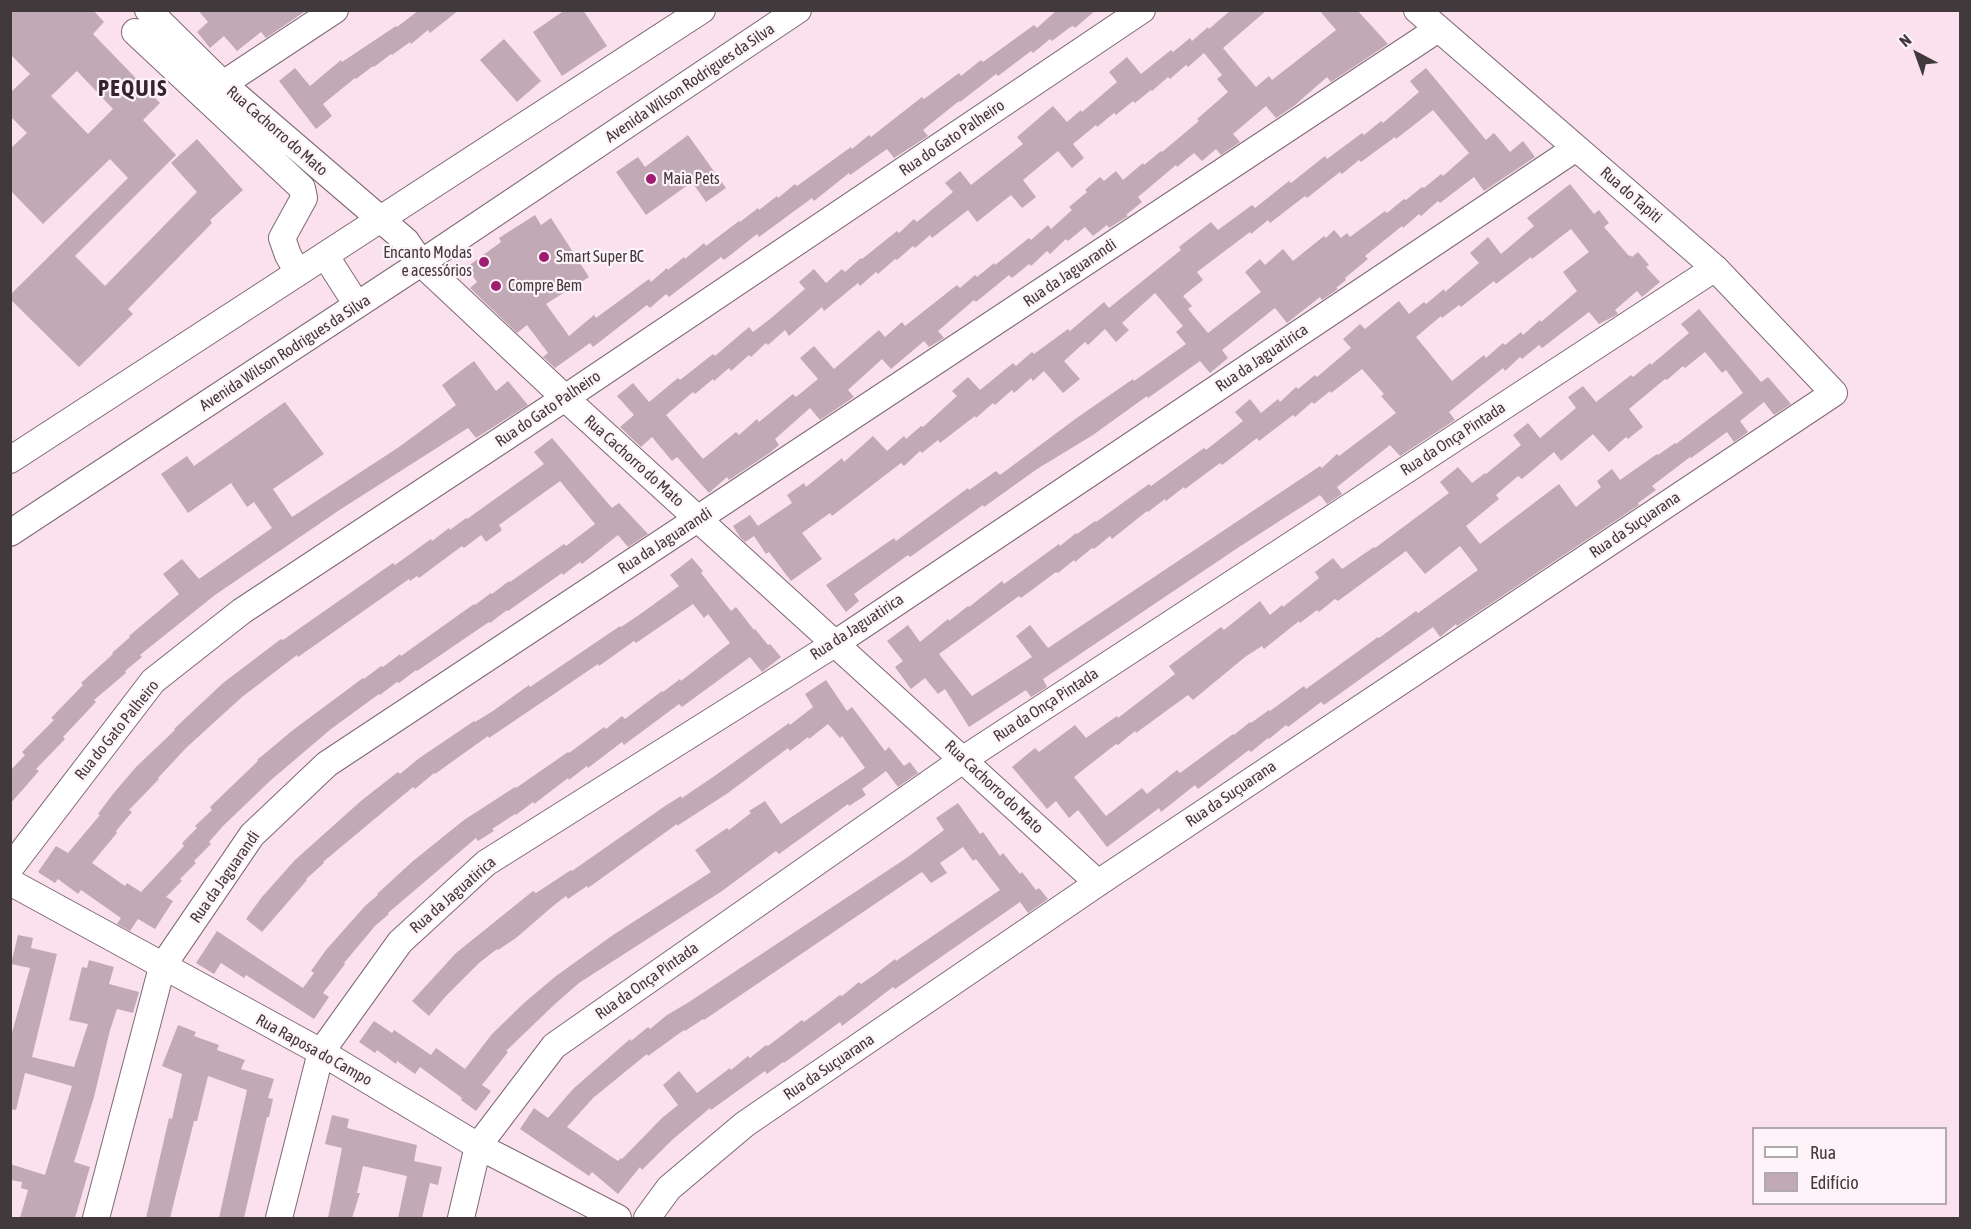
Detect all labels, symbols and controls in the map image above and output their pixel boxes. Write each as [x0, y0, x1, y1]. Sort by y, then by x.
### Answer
street label: Avenida Wilson Rodrigues da Silva [602, 19, 778, 147]
north arrow [1887, 24, 1947, 84]
text: N [1896, 31, 1915, 50]
district label: PEQUIS [98, 76, 168, 102]
street label: Rua Cachorro do Mato [222, 82, 332, 180]
street label: Rua do Gato Palheiro [896, 96, 1008, 180]
street label: Rua do Tapiti [1596, 163, 1666, 227]
place label: Maia Pets [663, 169, 720, 189]
marker: Maia Pets [644, 172, 658, 186]
street label: Rua da Jaguarandi [1020, 235, 1120, 311]
place label: Encanto Modas e acessórios [383, 243, 472, 281]
place label: Smart Super BC [556, 247, 644, 267]
marker: Smart Super BC [537, 250, 551, 264]
marker: Encanto Modas e acessórios [477, 255, 491, 269]
place label: Compre Bem [508, 276, 582, 296]
marker: Compre Bem [489, 279, 503, 293]
street label: Avenida Wilson Rodrigues da Silva [196, 291, 374, 415]
street label: Rua da Jaguatirica [1212, 320, 1312, 396]
street label: Rua do Gato Palheiro [492, 367, 604, 451]
street label: Rua da Onça Pintada [1397, 398, 1509, 480]
street label: Rua Cachorro do Mato [580, 411, 688, 511]
street label: Rua da Suçuarana [1586, 488, 1684, 562]
street label: Rua da Jaguarandi [614, 504, 716, 578]
street label: Rua da Jaguatirica [807, 590, 907, 664]
street label: Rua da Onça Pintada [990, 664, 1102, 746]
street label: Rua do Gato Palheiro [71, 676, 163, 784]
street label: Rua Cachorro do Mato [941, 736, 1047, 838]
street label: Rua da Suçuarana [1182, 757, 1280, 831]
street label: Rua da Jaguarandi [186, 827, 264, 927]
street label: Rua da Jaguatirica [406, 853, 500, 937]
street label: Rua da Onça Pintada [592, 938, 702, 1024]
street label: Rua Raposa do Campo [253, 1010, 375, 1090]
street label: Rua da Suçuarana [780, 1030, 878, 1104]
legend [1752, 1127, 1947, 1205]
text: Rua [1810, 1142, 1836, 1163]
text: Edifício [1810, 1172, 1859, 1193]

